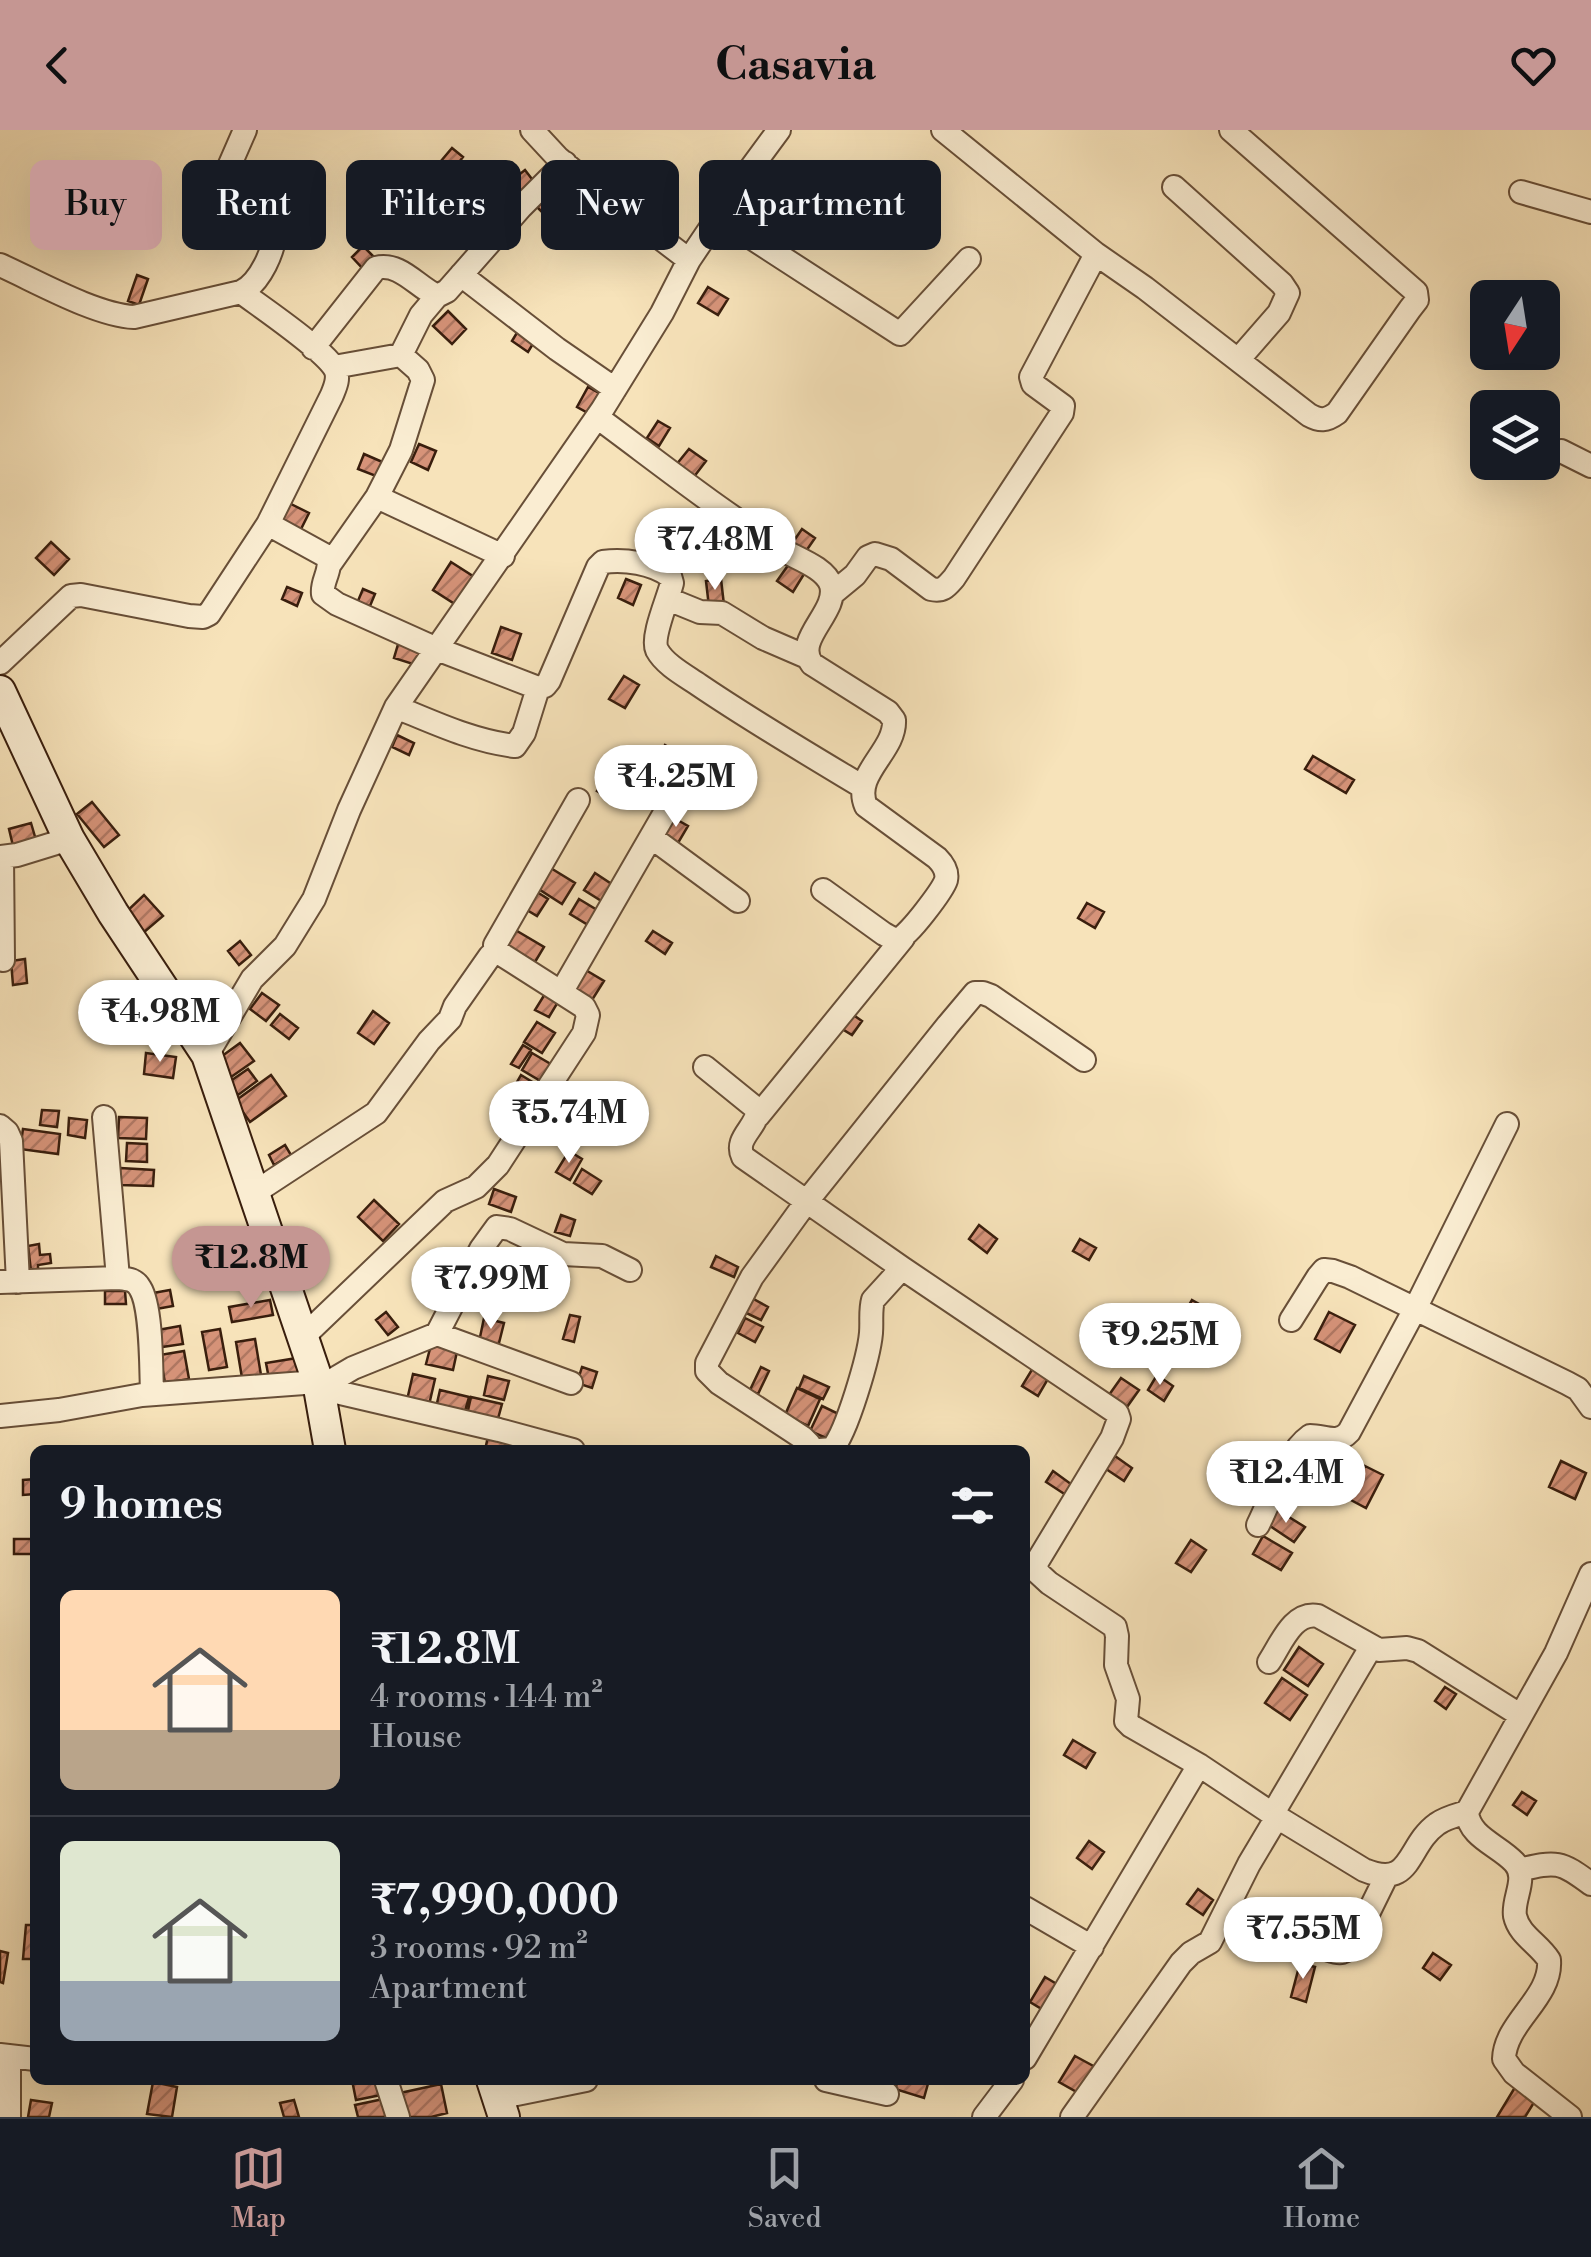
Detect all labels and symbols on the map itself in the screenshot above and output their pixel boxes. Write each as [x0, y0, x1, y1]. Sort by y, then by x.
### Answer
north arrow [1470, 280, 1560, 370]
pin: ₹7.48M [634, 508, 796, 593]
pin: ₹4.25M [595, 745, 757, 830]
pin: ₹4.98M [79, 980, 241, 1065]
pin: ₹5.74M [488, 1081, 650, 1166]
pin: ₹12.8M [170, 1226, 332, 1311]
pin: ₹7.99M [410, 1247, 572, 1332]
pin: ₹9.25M [1079, 1303, 1241, 1388]
pin: ₹12.4M [1205, 1441, 1367, 1526]
pin: ₹7.55M [1222, 1897, 1384, 1982]

